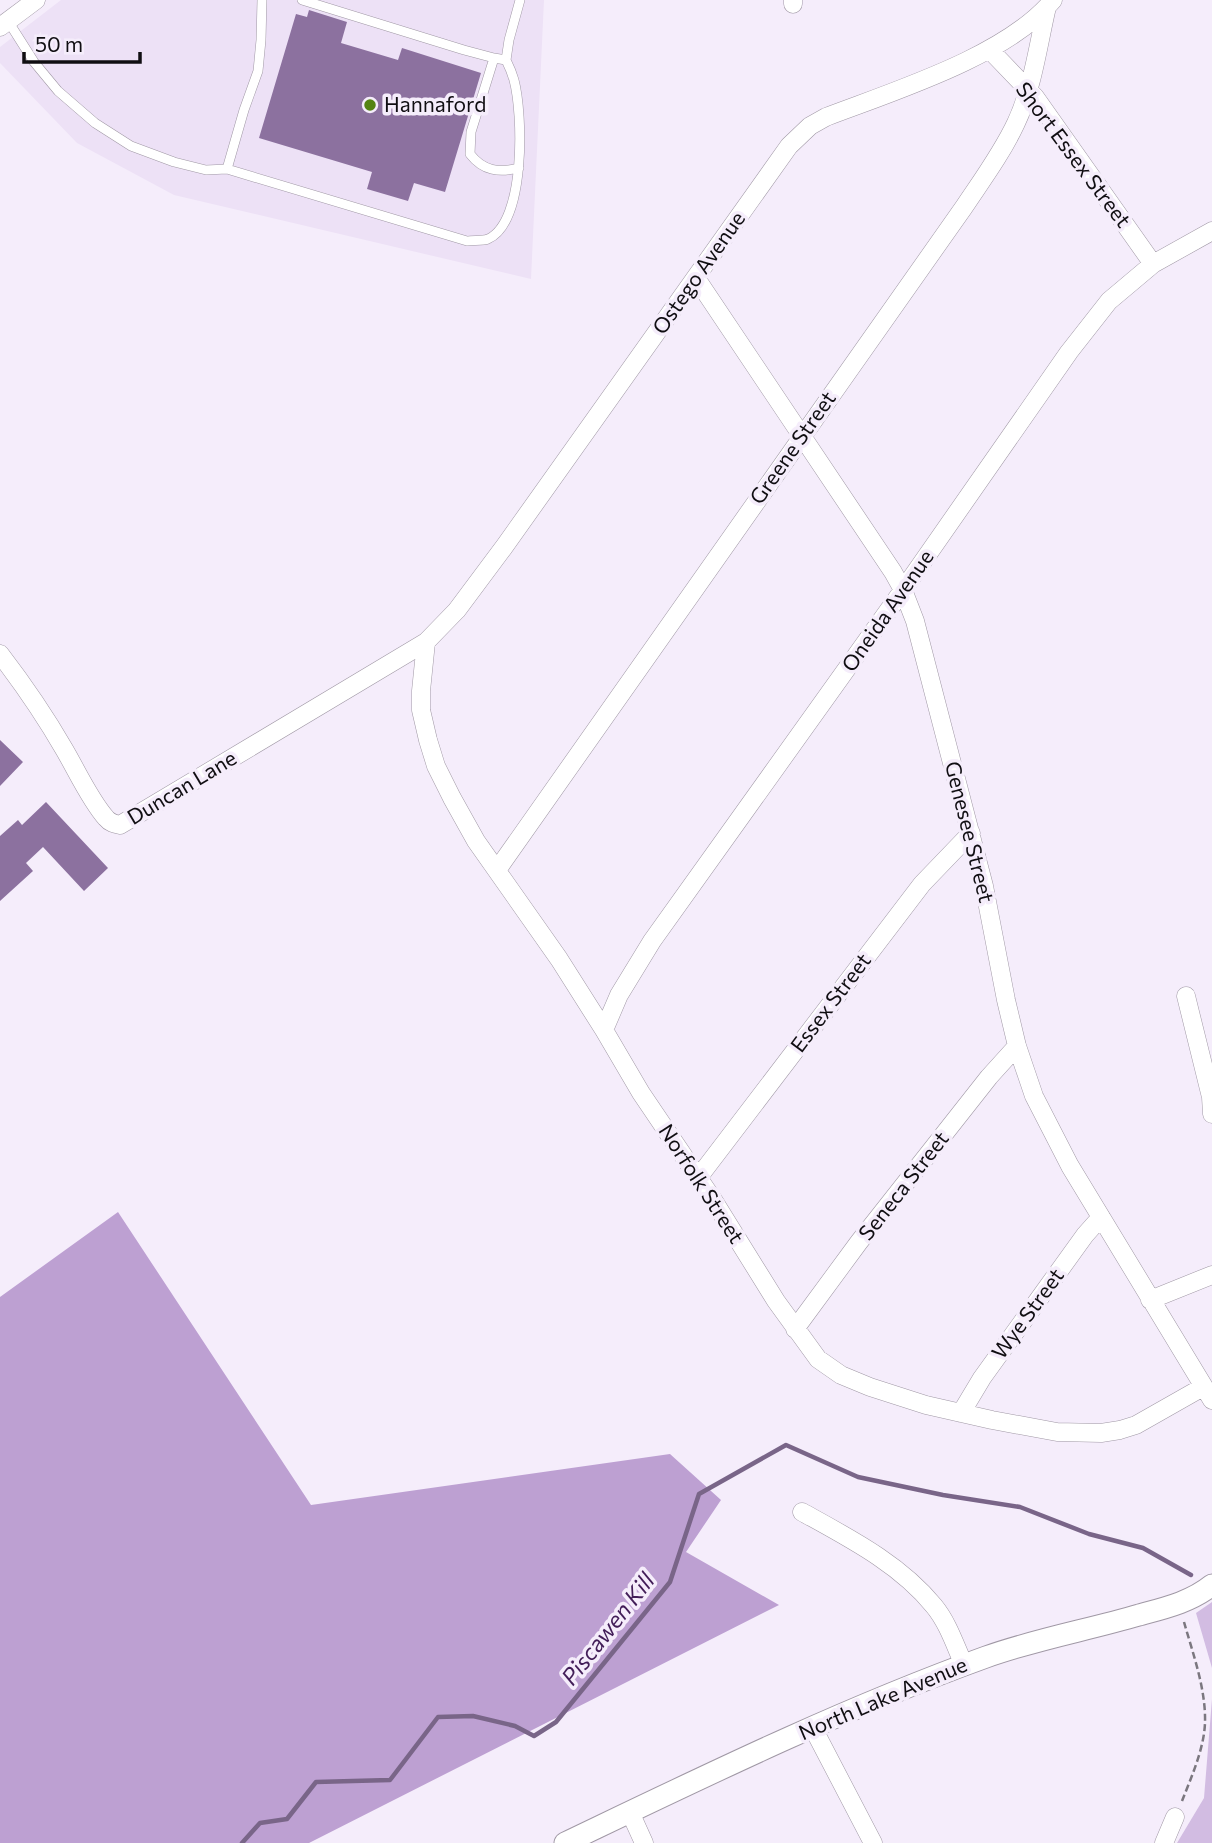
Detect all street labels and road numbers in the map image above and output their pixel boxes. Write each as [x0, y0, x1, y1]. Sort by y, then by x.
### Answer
street label: Short Essex Street [1012, 77, 1137, 232]
street label: Ostego Avenue [646, 206, 749, 338]
street label: Greene Street [744, 386, 840, 508]
street label: Oneida Avenue [836, 544, 938, 676]
street label: Duncan Lane [122, 744, 240, 829]
street label: Genesee Street [941, 758, 1000, 905]
street label: Essex Street [785, 948, 875, 1056]
street label: Norfolk Street [654, 1119, 750, 1248]
street label: Seneca Street [853, 1126, 953, 1244]
street label: Wye Street [986, 1263, 1068, 1363]
street label: North Lake Avenue [794, 1651, 970, 1744]

